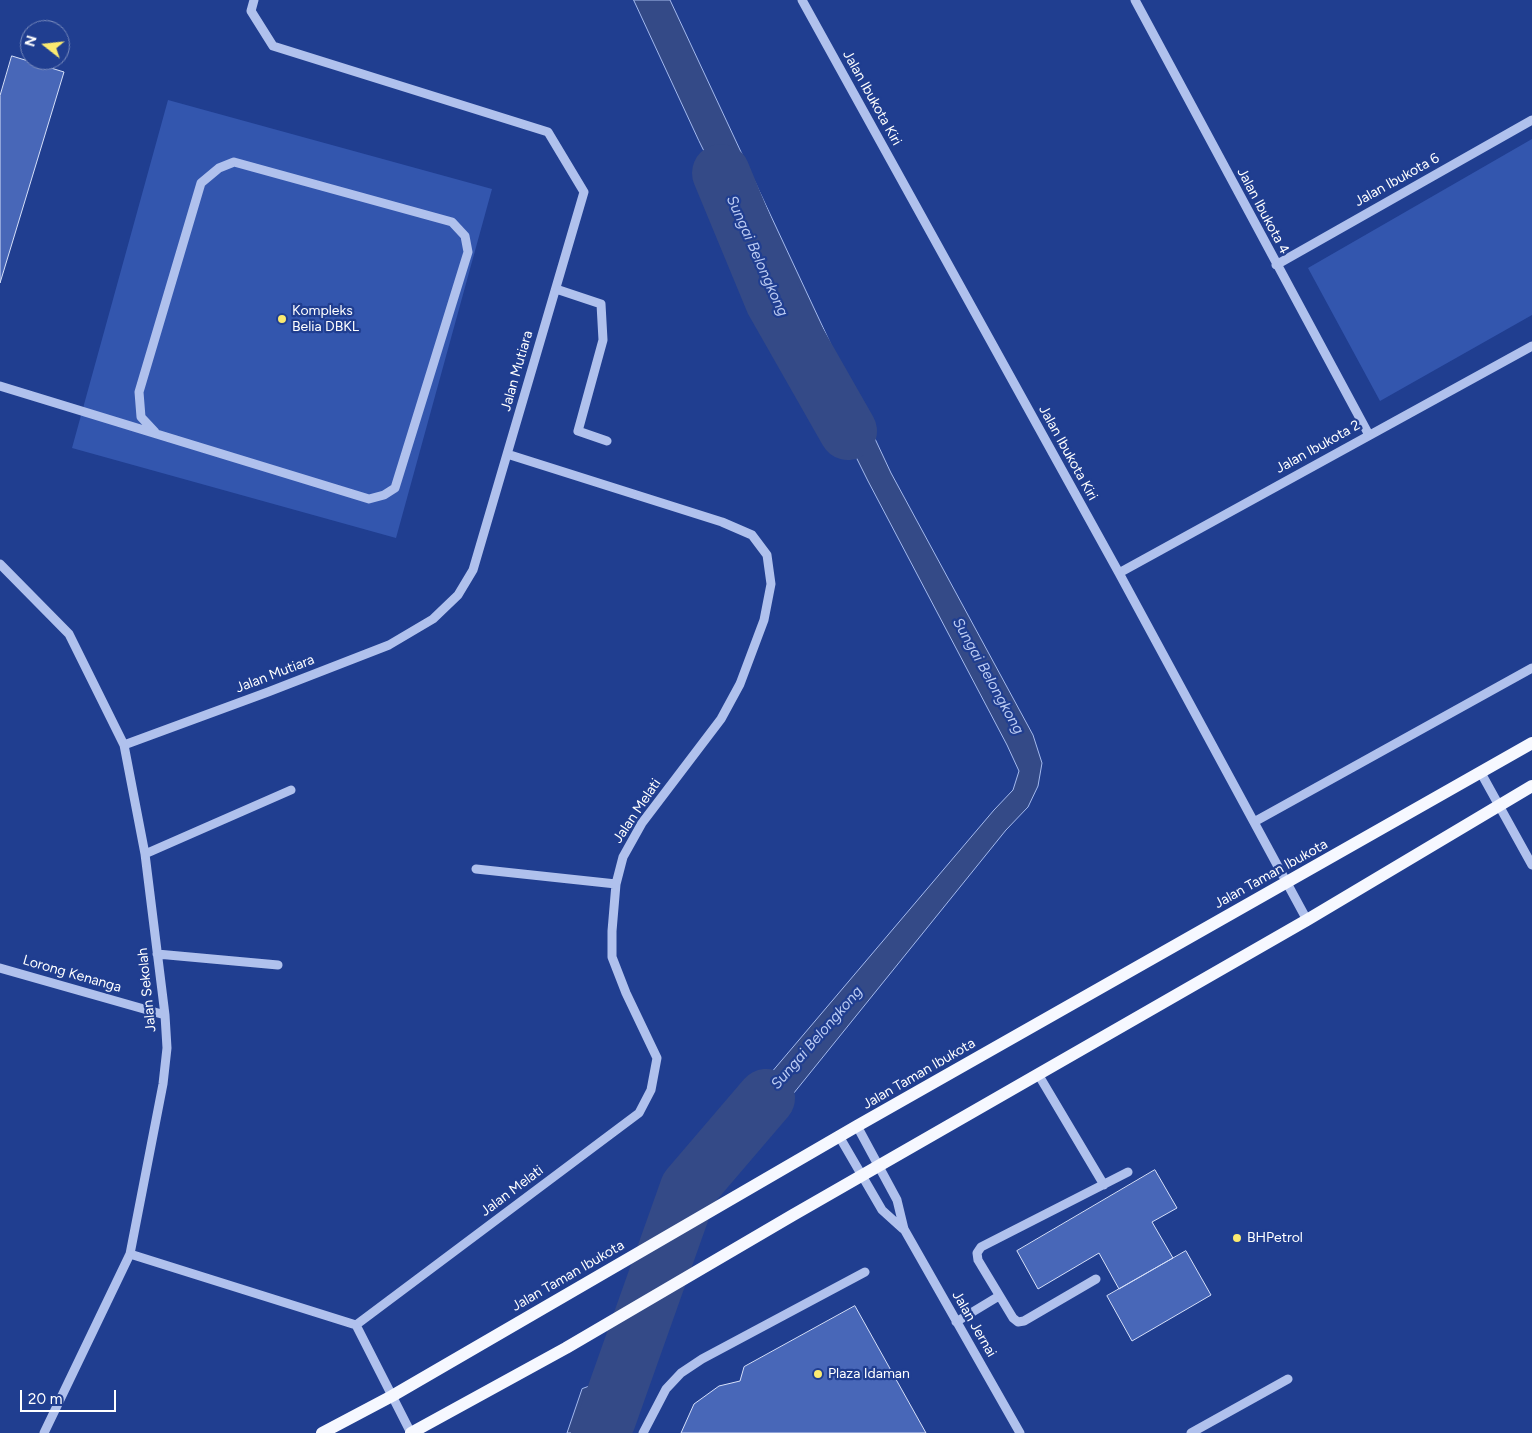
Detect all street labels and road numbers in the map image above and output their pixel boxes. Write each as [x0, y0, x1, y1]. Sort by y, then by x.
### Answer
street label: Jalan Ibukota Kiri [839, 48, 905, 148]
street label: Jalan Ibukota 6 [1352, 150, 1442, 210]
street label: Jalan Ibukota 4 [1233, 165, 1293, 257]
street label: Jalan Mutiara [497, 329, 537, 413]
street label: Jalan Ibukota Kiri [1035, 403, 1101, 503]
street label: Jalan Ibukota 2 [1273, 417, 1363, 477]
street label: Jalan Mutiara [233, 651, 317, 697]
street label: Jalan Melati [609, 776, 665, 846]
street label: Jalan Taman Ibukota [1211, 836, 1331, 912]
street label: Jalan Sekolah [134, 947, 160, 1033]
street label: Lorong Kenanga [21, 952, 123, 996]
street label: Jalan Taman Ibukota [860, 1035, 978, 1113]
street label: Jalan Melati [477, 1162, 547, 1220]
street label: Jalan Taman Ibukota [509, 1237, 627, 1315]
street label: Jalan Jernai [948, 1288, 1000, 1360]

